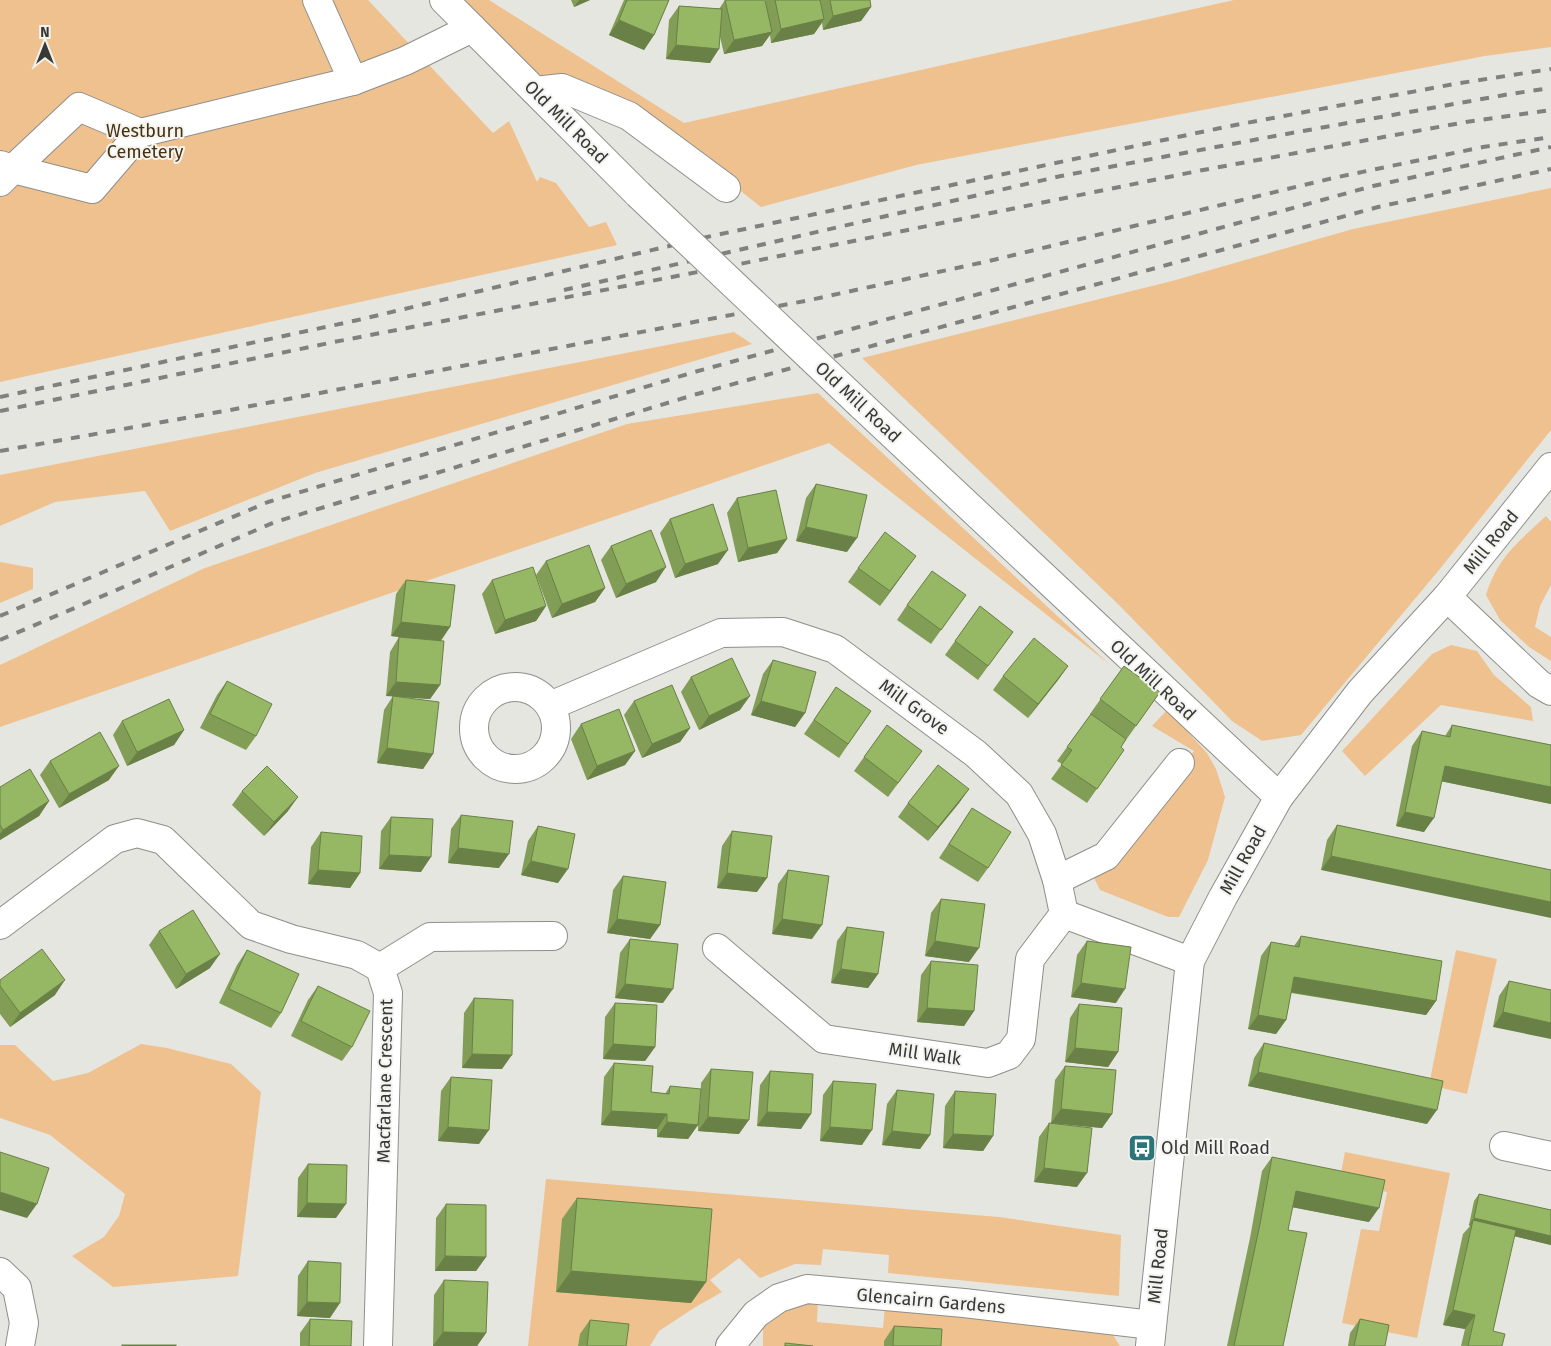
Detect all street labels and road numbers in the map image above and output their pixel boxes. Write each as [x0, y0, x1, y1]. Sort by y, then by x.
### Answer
street label: Old Mill Road [520, 76, 612, 168]
street label: Old Mill Road [811, 357, 905, 447]
street label: Mill Road [1459, 506, 1523, 578]
street label: Old Mill Road [1106, 635, 1200, 725]
street label: Mill Grove [875, 674, 953, 740]
street label: Mill Road [1215, 821, 1271, 899]
street label: Macfarlane Crescent [373, 998, 397, 1163]
street label: Mill Walk [887, 1038, 963, 1070]
street label: Mill Road [1143, 1227, 1173, 1305]
street label: Glencairn Gardens [856, 1284, 1006, 1318]

